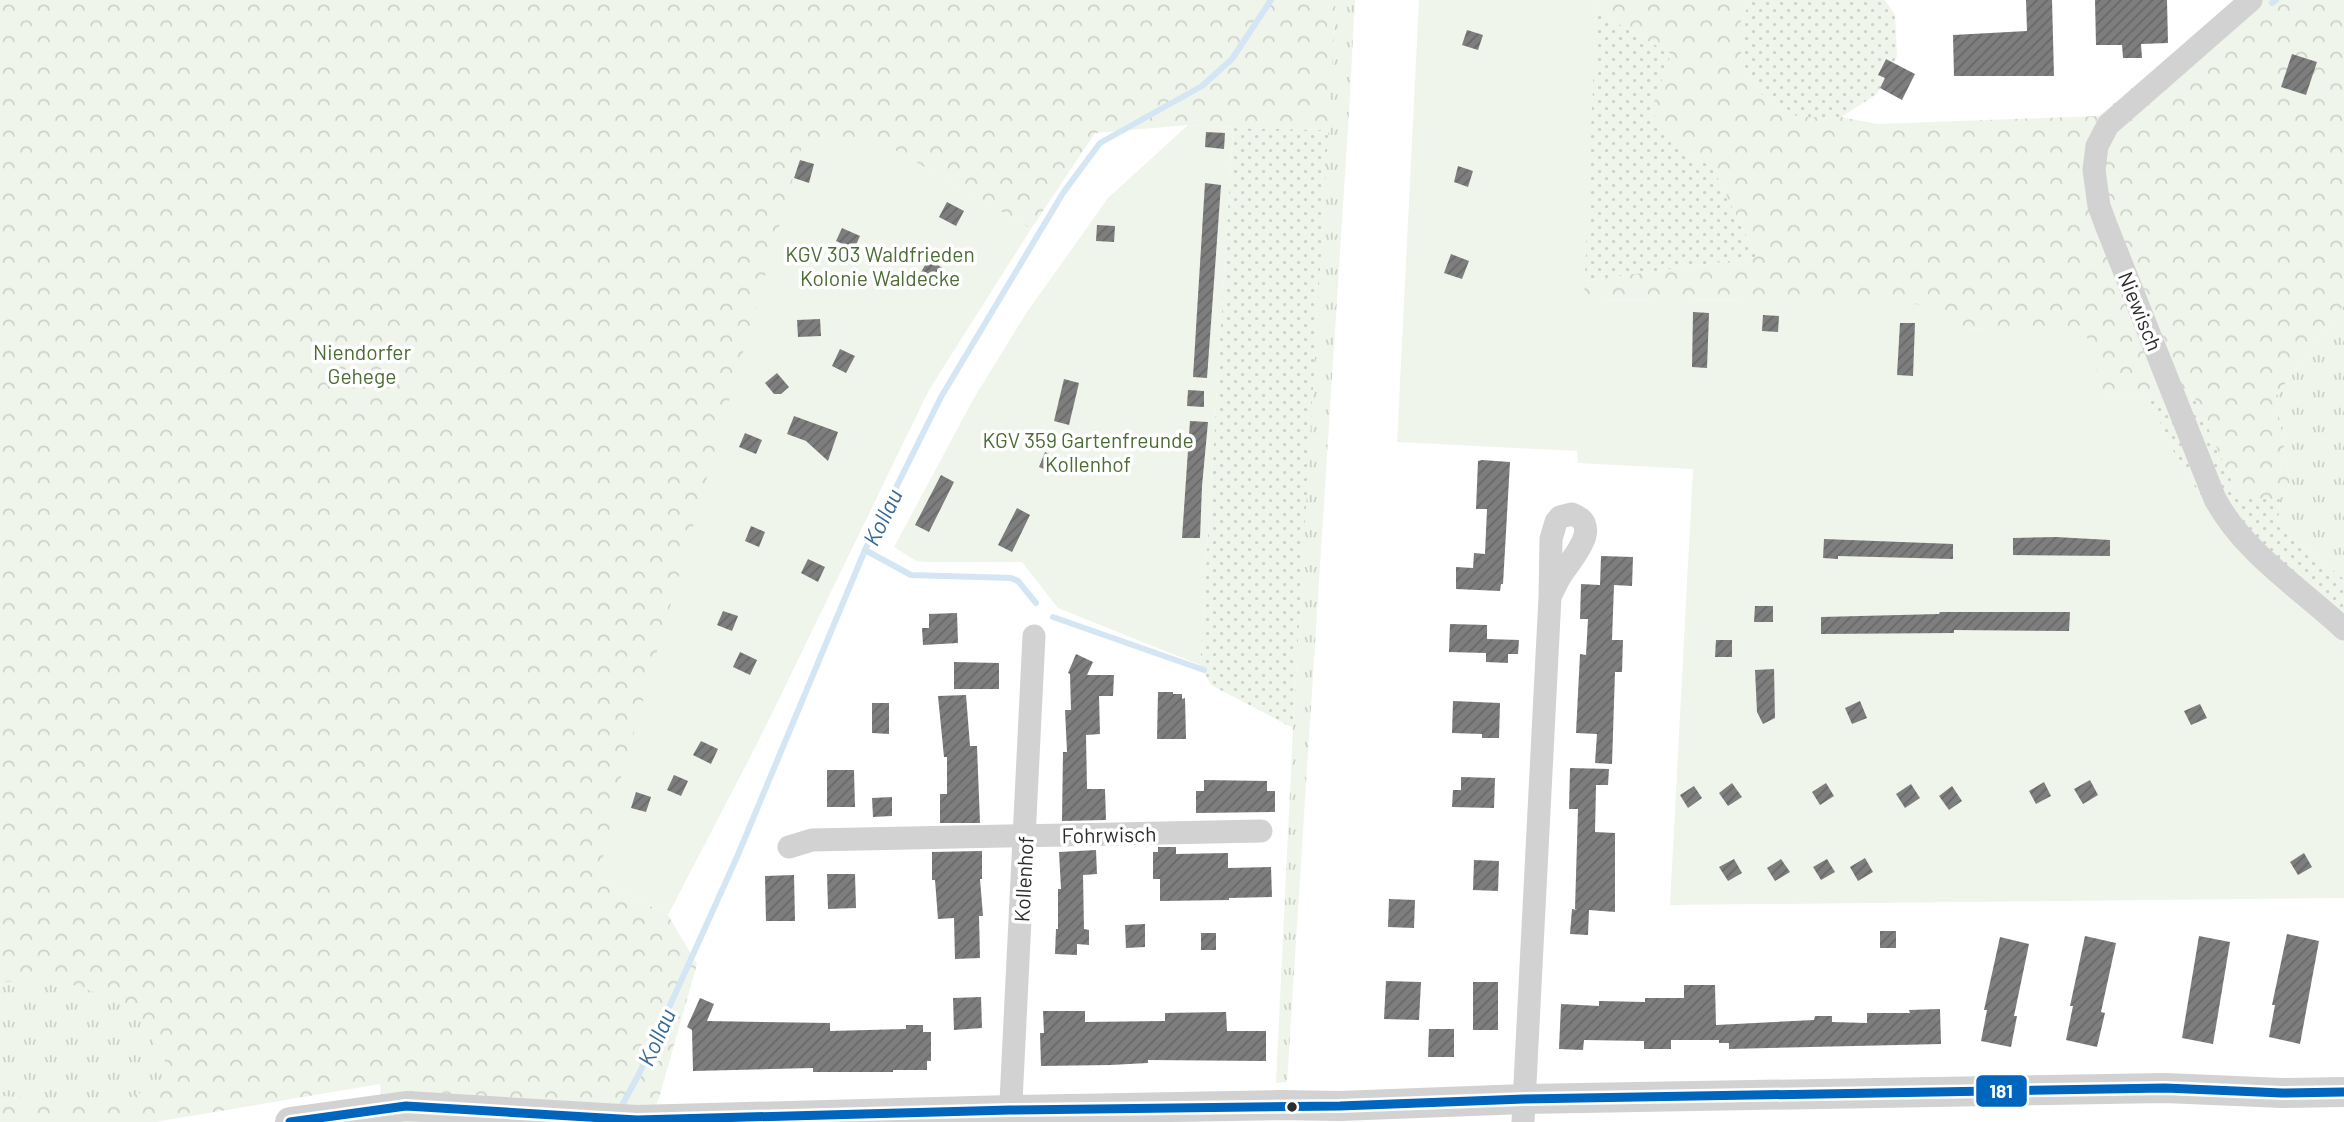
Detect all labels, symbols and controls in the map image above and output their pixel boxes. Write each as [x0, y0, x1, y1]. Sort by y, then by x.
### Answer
park label: KGV 303 Waldfrieden Kolonie Waldecke [785, 241, 975, 290]
street label: Niewisch [2114, 268, 2168, 354]
park label: Niendorfer Gehege [313, 339, 411, 388]
park label: KGV 359 Gartenfreunde Kollenhof [982, 427, 1194, 476]
water label: Kollau [856, 484, 908, 550]
street label: Fohrwisch [1061, 821, 1157, 847]
street label: Kollenhof [1008, 835, 1038, 923]
water label: Kollau [631, 1004, 681, 1070]
line badge: 181 [1975, 1074, 2028, 1108]
text: 181 [1989, 1079, 2013, 1102]
unlabelled marker [1285, 1100, 1299, 1114]

